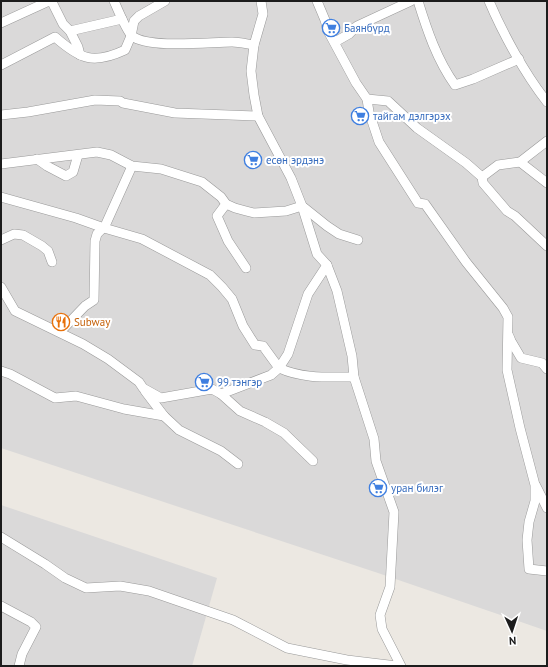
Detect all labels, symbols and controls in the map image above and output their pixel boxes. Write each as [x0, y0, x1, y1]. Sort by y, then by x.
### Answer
supermarket icon: Баянбүрд [321, 18, 341, 38]
place label: Баянбүрд [344, 21, 390, 35]
supermarket icon: тайгам дэлгэрэх [350, 106, 370, 126]
place label: тайгам дэлгэрэх [373, 109, 451, 123]
supermarket icon: есөн эрдэнэ [243, 150, 263, 170]
place label: есөн эрдэнэ [266, 153, 324, 167]
restaurant icon: Subway [51, 312, 71, 332]
place label: Subway [74, 315, 111, 329]
supermarket icon: 99 тэнгэр [194, 372, 214, 392]
place label: 99 тэнгэр [217, 375, 262, 389]
supermarket icon: уран билэг [368, 478, 388, 498]
place label: уран билэг [391, 481, 444, 495]
north arrow [492, 611, 532, 651]
text: N [509, 634, 517, 648]

